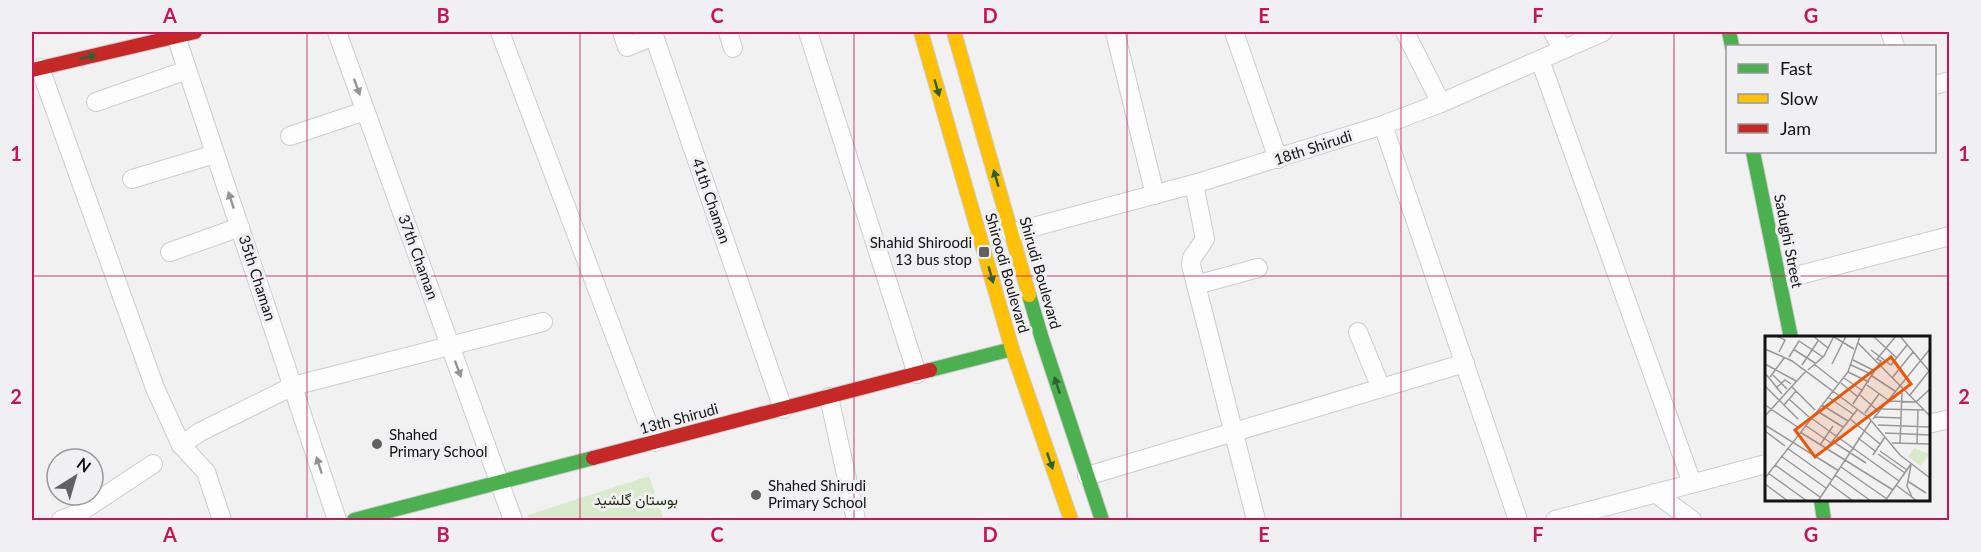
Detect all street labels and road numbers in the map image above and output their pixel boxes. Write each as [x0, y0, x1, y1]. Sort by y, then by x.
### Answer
street label: 18th Shirudi [1271, 126, 1354, 168]
street label: 41th Chaman [689, 156, 735, 246]
street label: Sadughi Street [1771, 192, 1807, 290]
street label: Shiroodi Boulevard [982, 210, 1034, 335]
street label: 37th Chaman [395, 212, 443, 302]
street label: Shirudi Boulevard [1016, 214, 1066, 331]
street label: 35th Chaman [236, 233, 280, 323]
street label: 13th Shirudi [637, 399, 720, 437]

